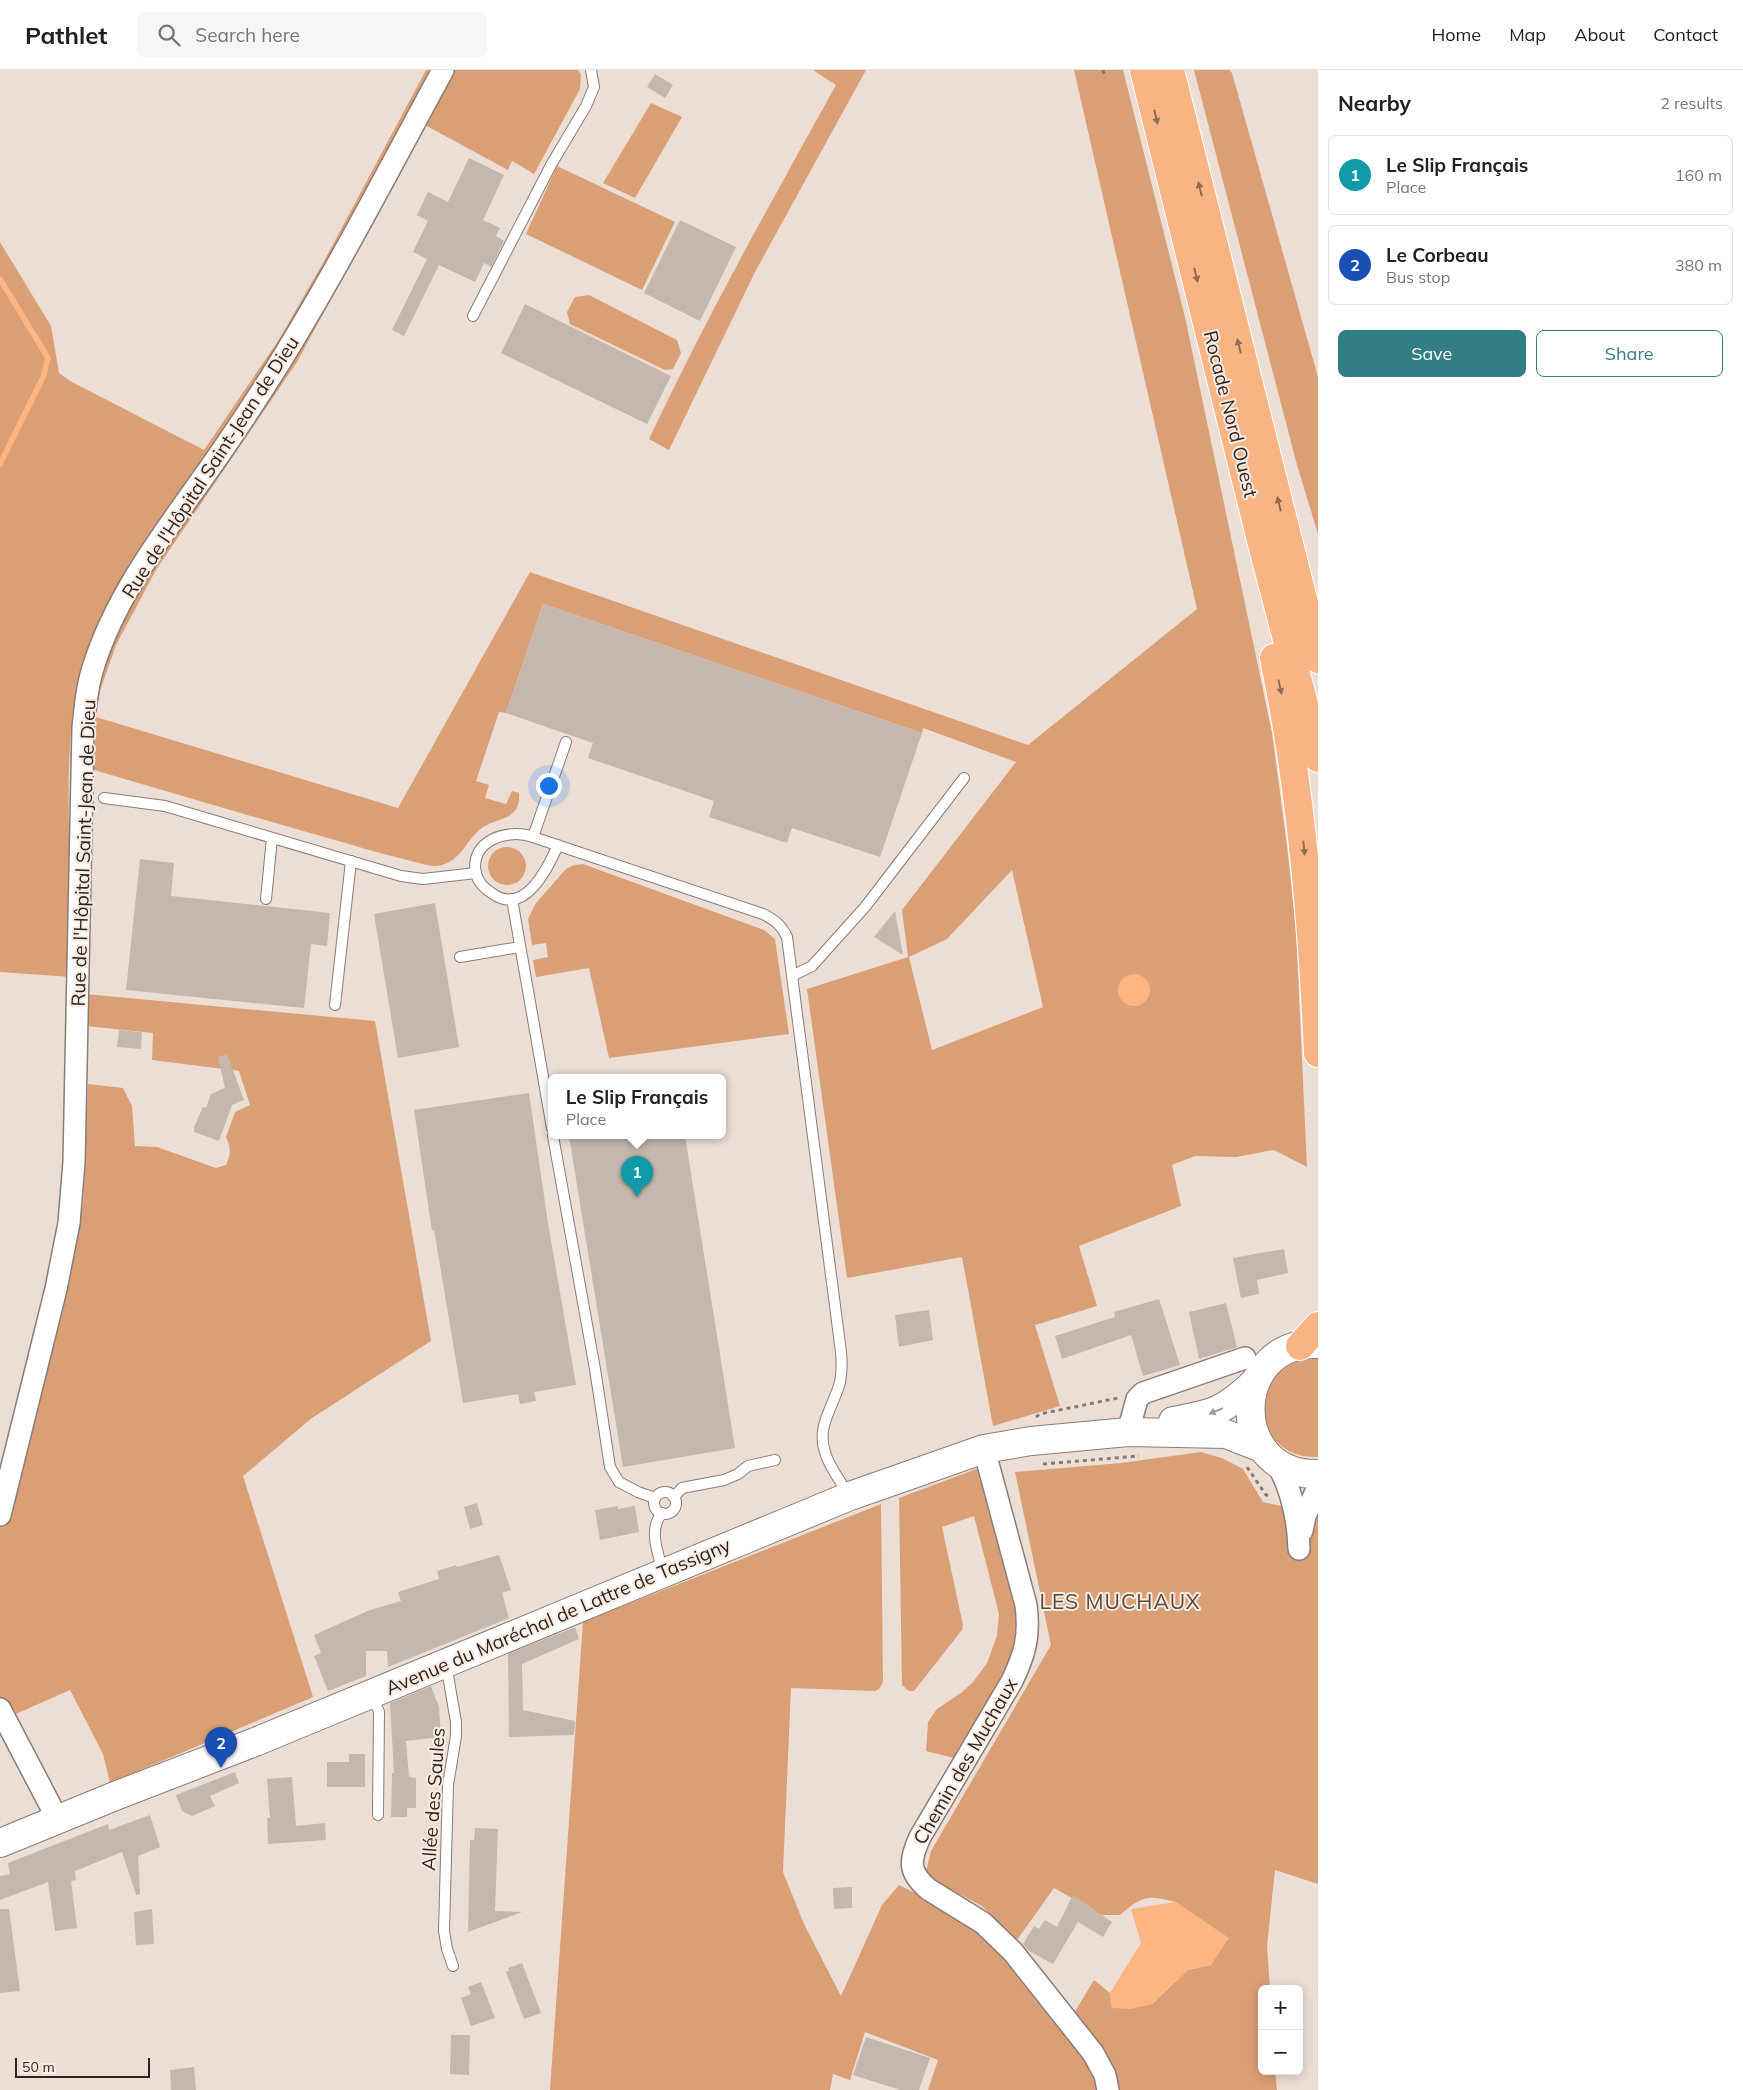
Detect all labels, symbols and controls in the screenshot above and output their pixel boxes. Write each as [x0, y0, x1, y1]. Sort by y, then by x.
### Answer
search box [137, 12, 487, 57]
text: Pathlet [25, 20, 107, 50]
icon: search [155, 21, 183, 49]
text: Search here [195, 23, 300, 47]
text: Home [1431, 23, 1481, 46]
text: Map [1509, 23, 1546, 46]
text: About [1574, 23, 1625, 46]
text: Contact [1653, 23, 1718, 46]
text: Nearby [1338, 90, 1411, 116]
text: 2 results [1660, 93, 1723, 113]
one-way arrow [1152, 110, 1160, 125]
text: Le Slip Français [1386, 153, 1528, 177]
text: 1 [1350, 165, 1360, 185]
text: 160 m [1675, 165, 1722, 185]
text: Place [1386, 177, 1426, 197]
one-way arrow [1196, 181, 1204, 196]
text: Le Corbeau [1386, 243, 1489, 267]
text: 2 [1350, 255, 1360, 275]
text: 380 m [1675, 255, 1722, 275]
one-way arrow [1192, 267, 1200, 282]
text: Bus stop [1386, 267, 1450, 287]
street label: Rocade Nord Ouest [1199, 328, 1263, 500]
button: Save [1338, 330, 1526, 377]
button: Share [1536, 330, 1723, 377]
street label: Rue de l'Hôpital Saint-Jean de Dieu [116, 332, 304, 602]
one-way arrow [1235, 339, 1243, 354]
one-way arrow [1275, 496, 1283, 511]
one-way arrow [1276, 679, 1284, 694]
street label: Rue de l'Hôpital Saint-Jean de Dieu [66, 699, 100, 1007]
your location [536, 773, 562, 799]
one-way arrow [1300, 840, 1308, 856]
popup [548, 1074, 726, 1139]
text: Le Slip Français [566, 1085, 708, 1109]
text: Place [566, 1109, 606, 1129]
pin: 1 [621, 1156, 653, 1197]
one-way arrow [1209, 1407, 1223, 1415]
street label: Avenue du Maréchal de Lattre de Tassigny [382, 1532, 734, 1700]
district label: LES MUCHAUX [1039, 1588, 1201, 1614]
street label: Chemin des Muchaux [908, 1673, 1022, 1849]
pin: 2 [205, 1727, 237, 1768]
street label: Allée des Saules [416, 1727, 450, 1871]
map controls [1258, 1985, 1303, 2075]
button: + [1258, 1985, 1303, 2030]
button: − [1258, 2030, 1303, 2075]
scale bar [15, 2055, 150, 2078]
text: 50 m [22, 2058, 55, 2076]

